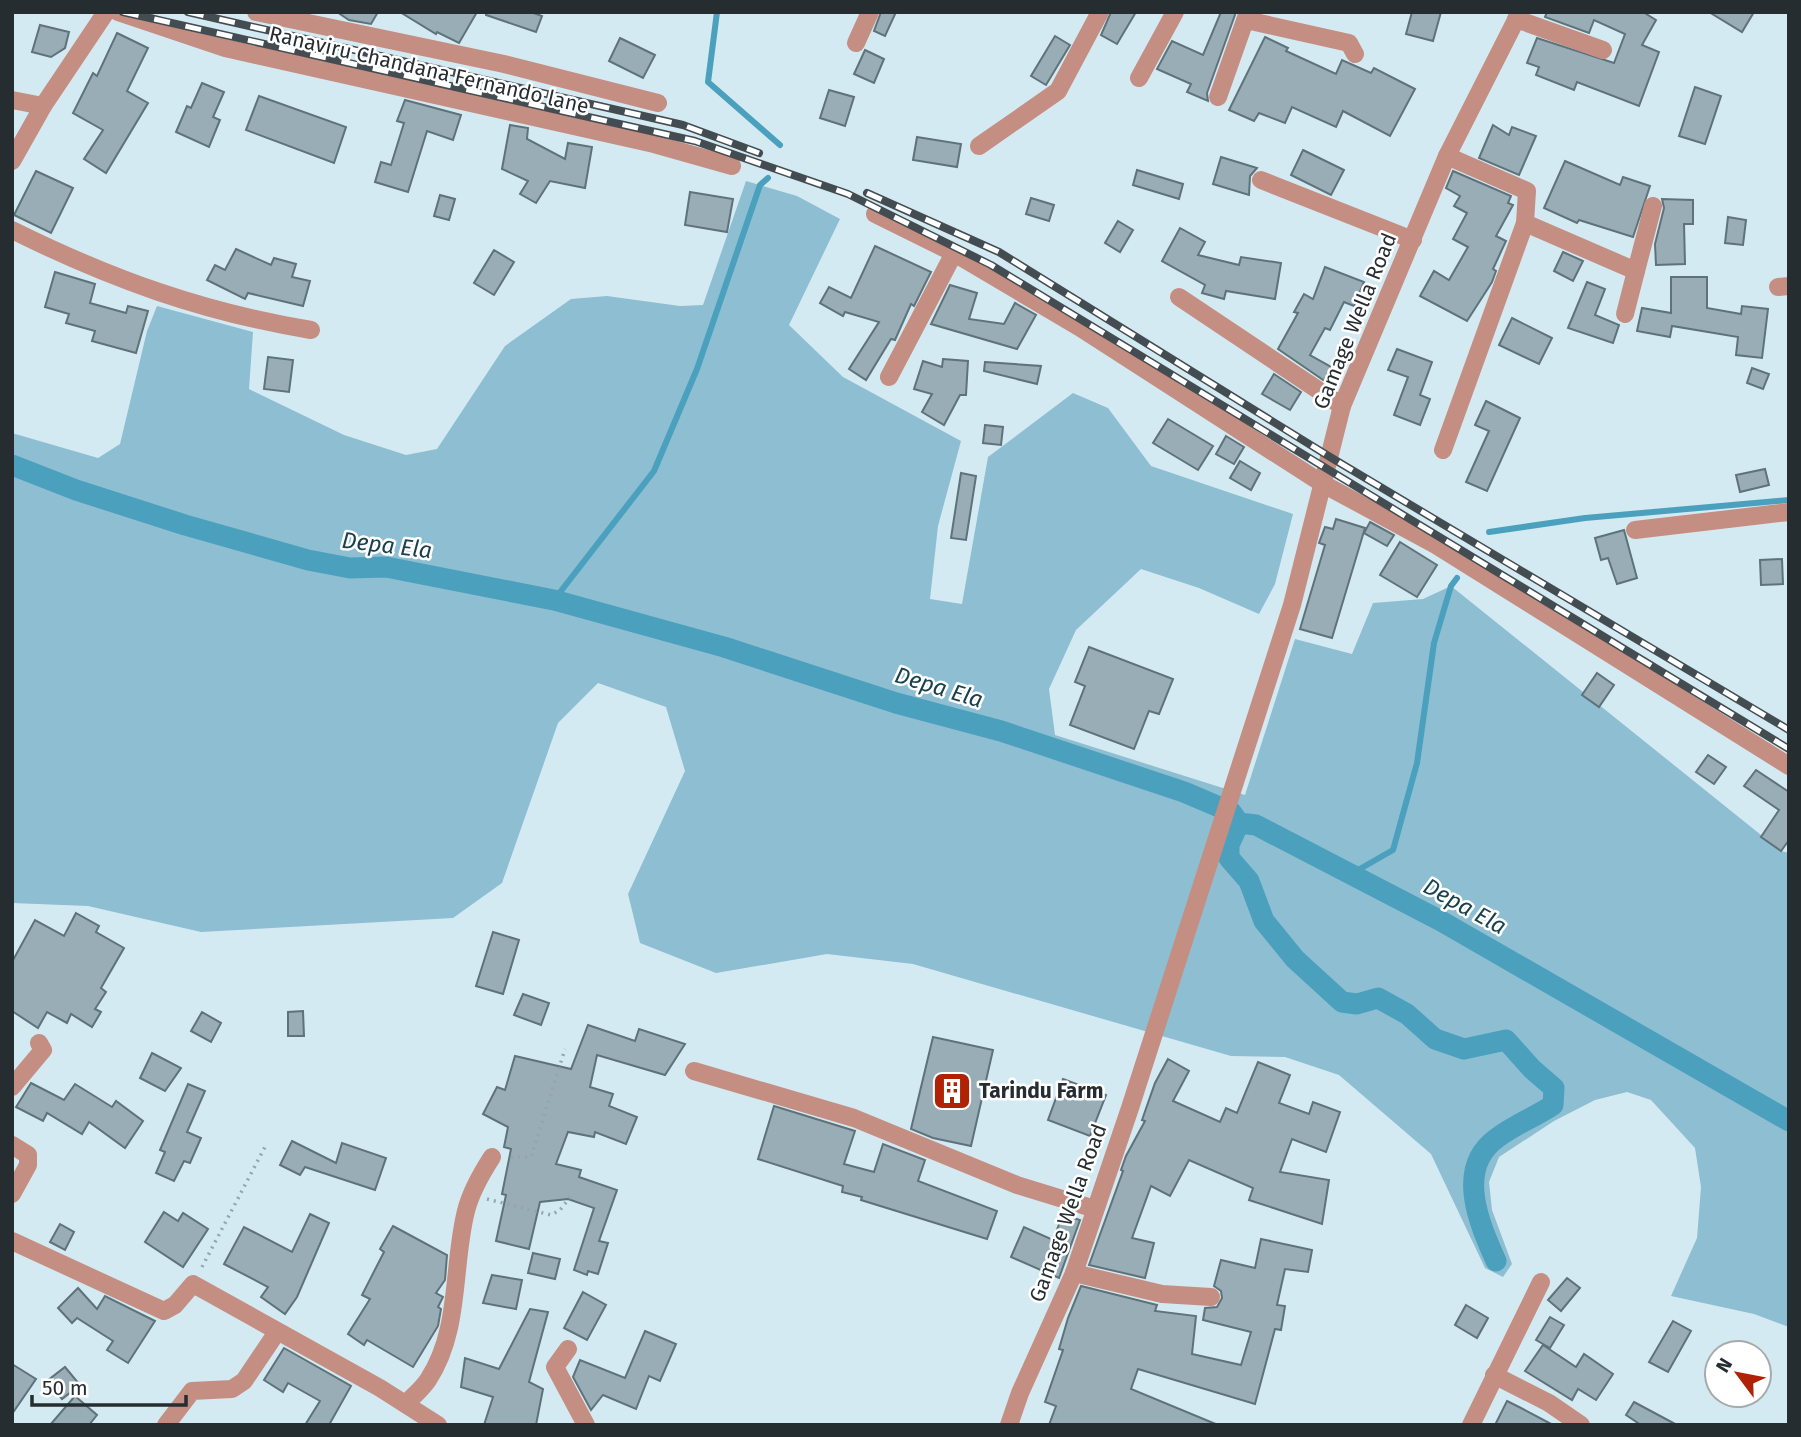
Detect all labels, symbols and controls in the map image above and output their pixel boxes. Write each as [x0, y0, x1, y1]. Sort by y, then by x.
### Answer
street label: Ranaviru Chandana Fernando lane [267, 21, 591, 119]
street label: Gamage Wella Road [1308, 229, 1402, 413]
water label: Depa Ela [340, 526, 434, 564]
water label: Depa Ela [892, 660, 986, 714]
water label: Depa Ela [1419, 872, 1511, 940]
building icon: Tarindu Farm [931, 1070, 973, 1112]
place label: Tarindu Farm [979, 1078, 1104, 1104]
street label: Gamage Wella Road [1024, 1120, 1112, 1306]
north arrow [1703, 1339, 1773, 1409]
text: N [1711, 1354, 1737, 1377]
scale bar [32, 1364, 186, 1408]
text: 50 m [42, 1375, 88, 1401]

